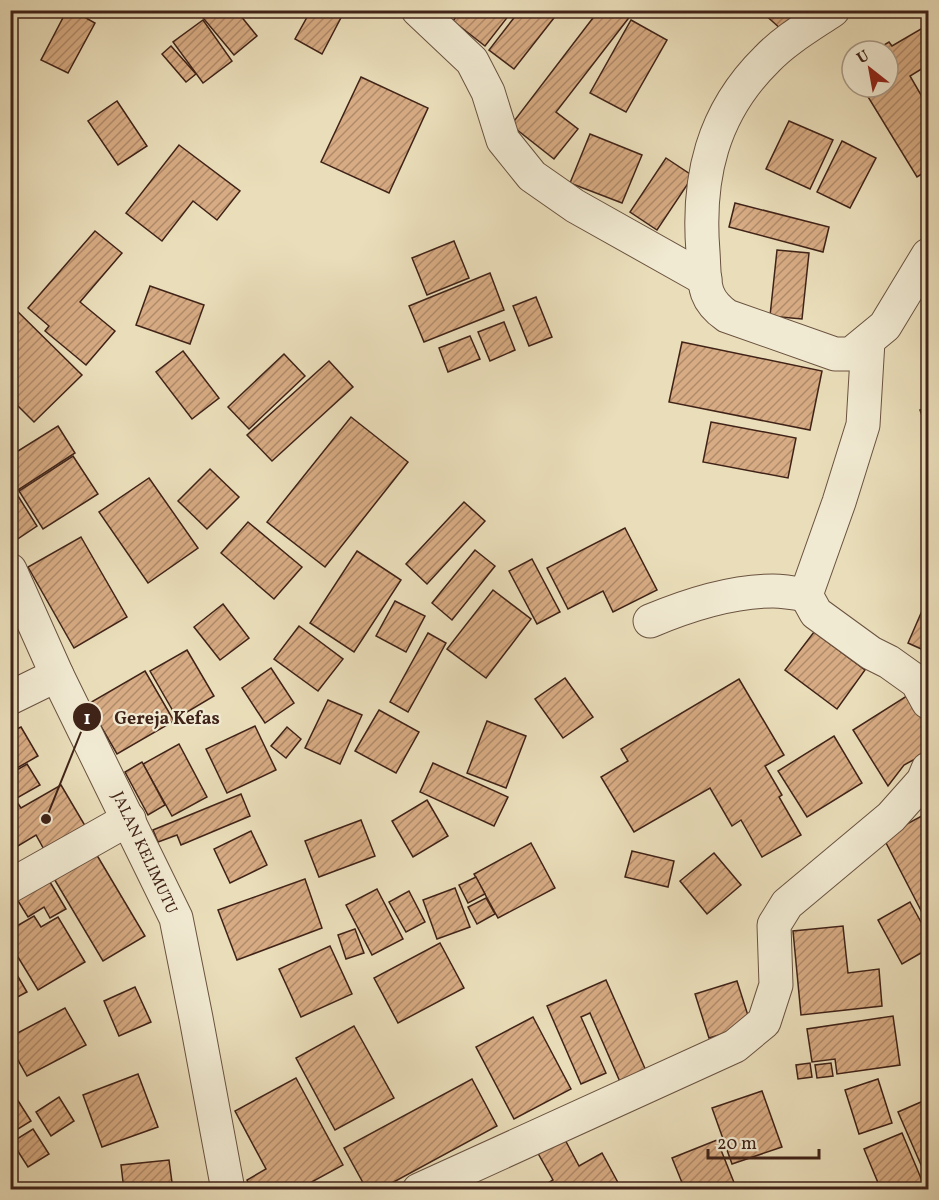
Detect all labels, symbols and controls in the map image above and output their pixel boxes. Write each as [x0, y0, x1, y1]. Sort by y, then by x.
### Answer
north arrow [840, 39, 900, 99]
text: U [853, 46, 874, 70]
callout: Gereja Kefas [72, 699, 232, 735]
text: 1 [83, 707, 91, 732]
text: Gereja Kefas [114, 707, 220, 732]
street label: JALAN KELIMUTU [106, 788, 182, 918]
scale bar [708, 1122, 819, 1160]
text: 20 m [717, 1132, 757, 1157]

